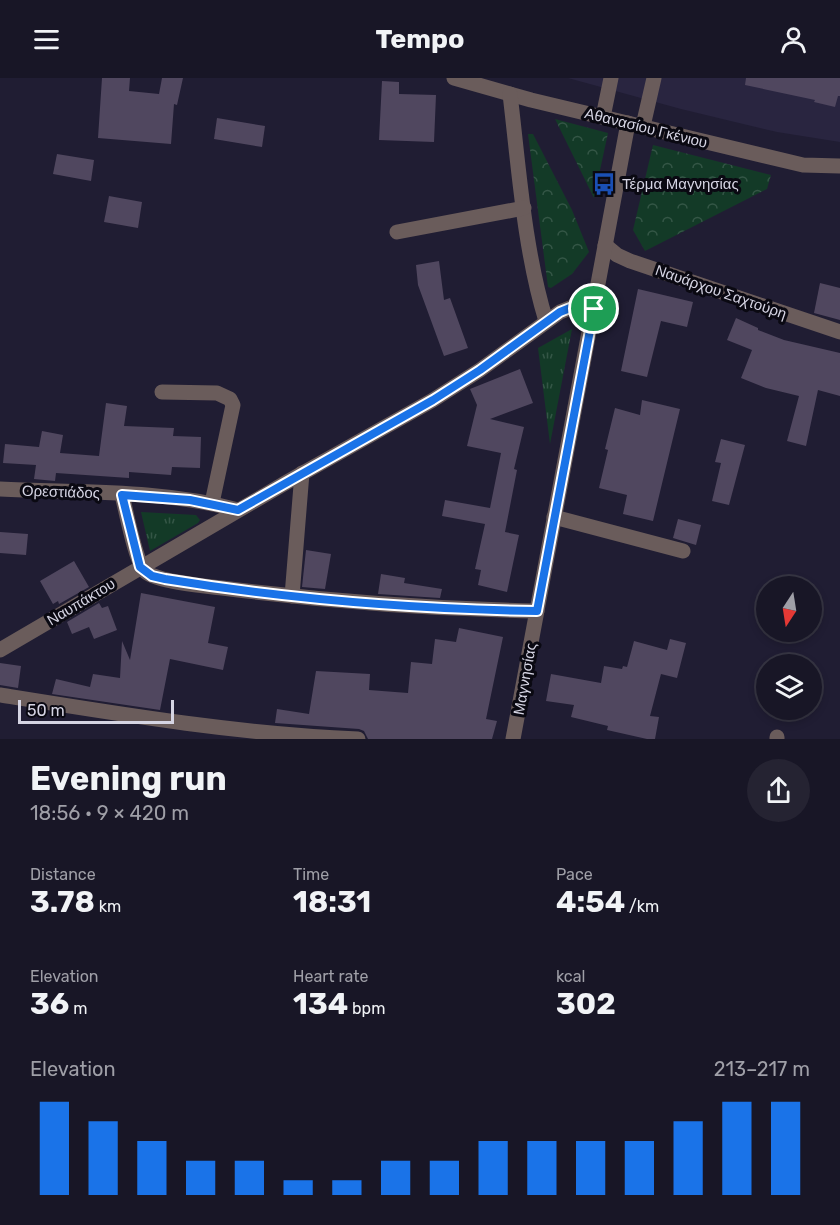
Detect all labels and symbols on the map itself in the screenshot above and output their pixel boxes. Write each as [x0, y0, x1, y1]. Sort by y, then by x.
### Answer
street label: Αθανασίου Γκένιου [583, 104, 709, 152]
bus stop icon: Τέρμα Μαγνησίας [591, 171, 617, 197]
place label: Τέρμα Μαγνησίας [622, 175, 739, 193]
street label: Ναυάρχου Σαχτούρη [653, 261, 789, 323]
pin [568, 283, 619, 334]
street label: Ορεστιάδος [22, 482, 100, 502]
street label: Ναυπάκτου [44, 575, 118, 629]
north arrow [756, 576, 822, 642]
street label: Μαγνησίας [510, 641, 540, 717]
scale bar [18, 697, 174, 724]

